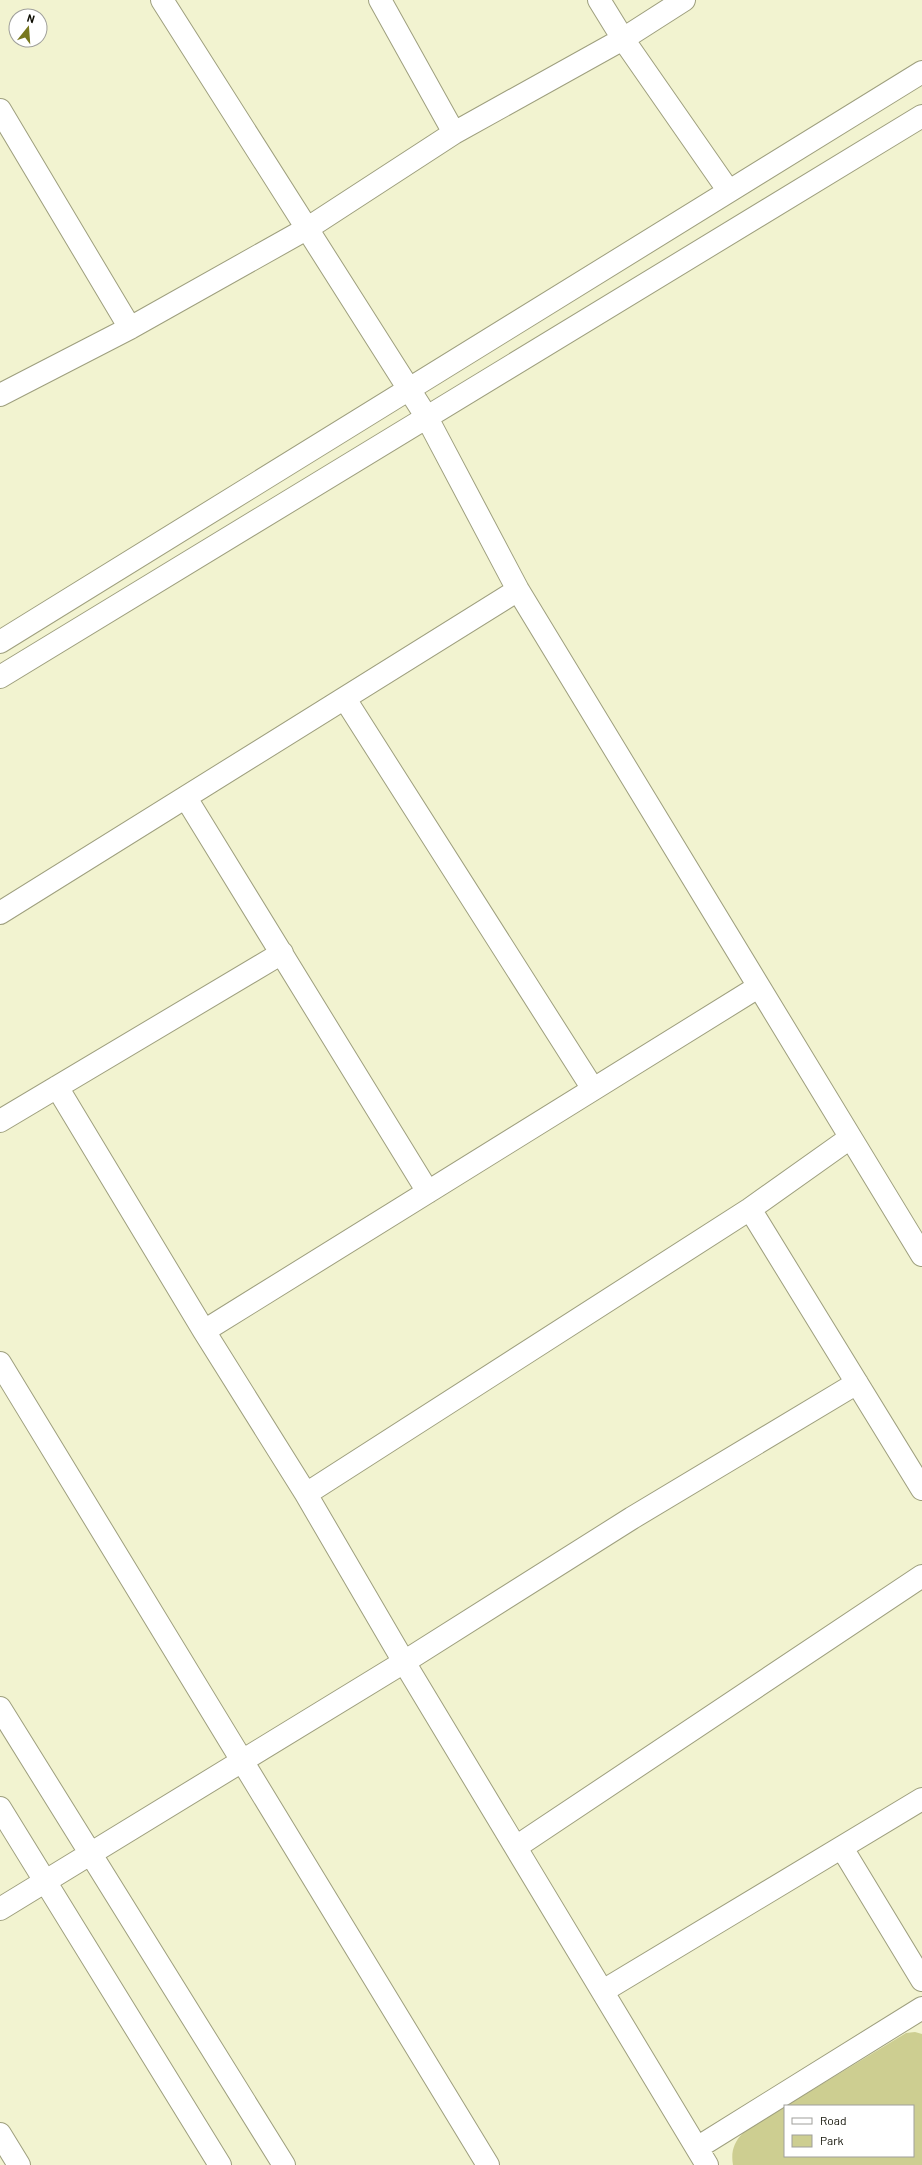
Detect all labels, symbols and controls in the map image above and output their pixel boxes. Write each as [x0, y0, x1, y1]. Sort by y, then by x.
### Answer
north arrow [8, 8, 48, 48]
text: N [26, 11, 36, 25]
legend [784, 2105, 914, 2157]
text: Road [820, 2113, 847, 2127]
text: Park [820, 2133, 844, 2147]

